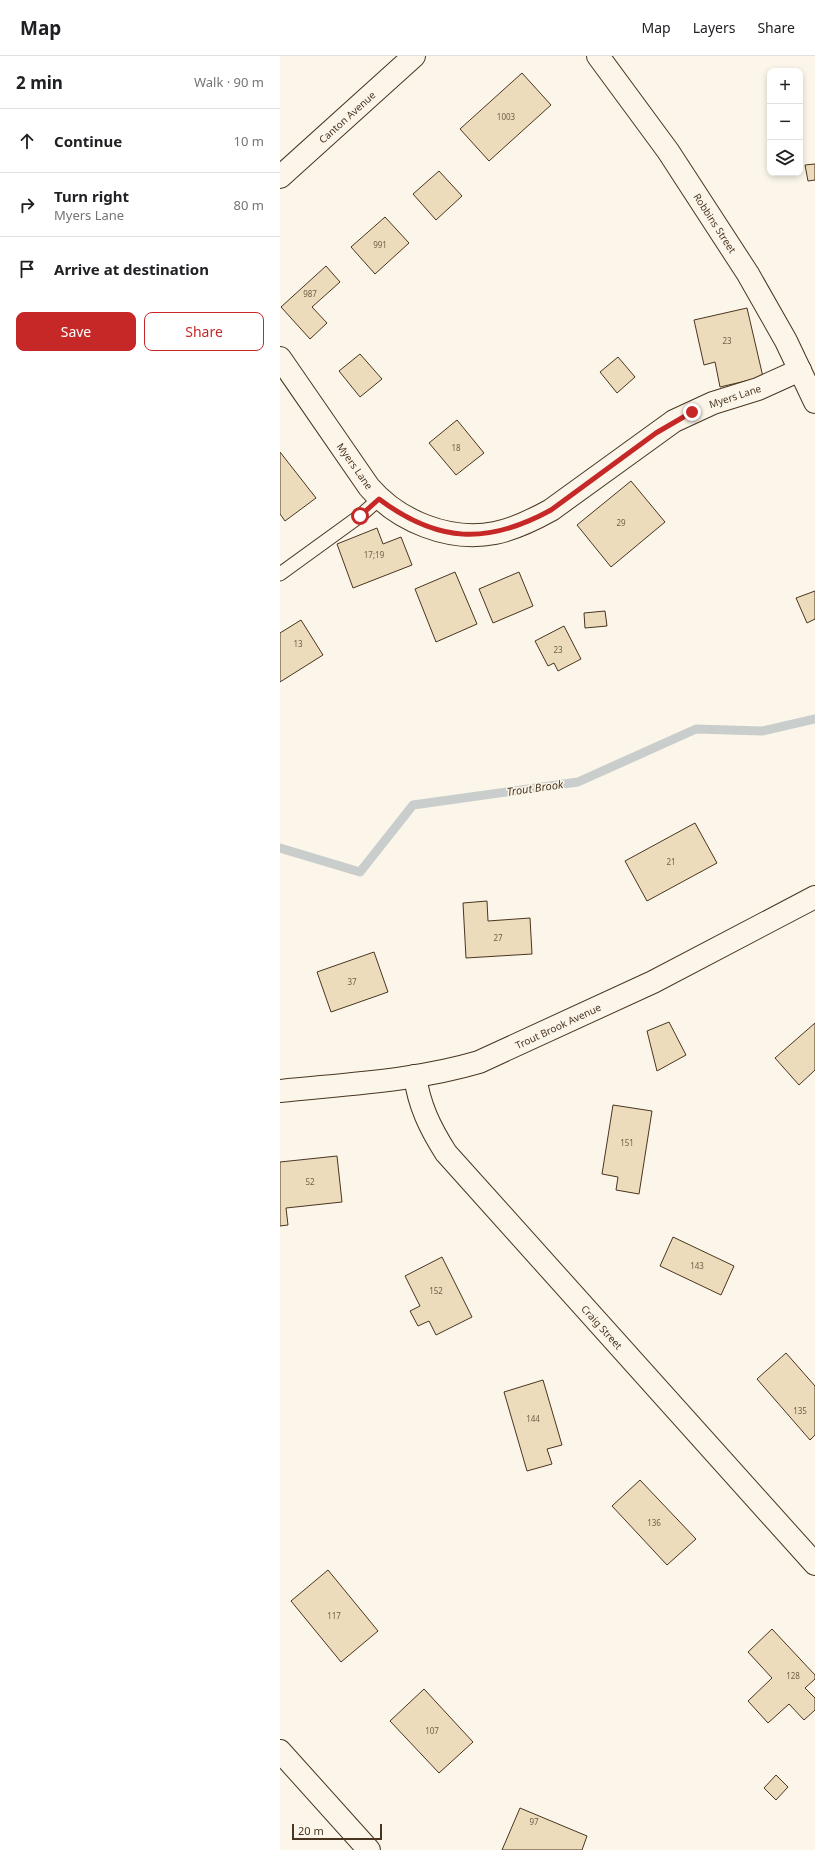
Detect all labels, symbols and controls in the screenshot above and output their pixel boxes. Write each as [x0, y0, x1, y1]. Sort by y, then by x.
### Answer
text: Map [20, 15, 61, 41]
text: Map [642, 18, 671, 37]
text: Layers [693, 18, 735, 37]
text: Share [757, 18, 795, 37]
map controls [767, 68, 803, 176]
button: + [767, 68, 803, 104]
text: 2 min [16, 71, 63, 94]
text: Walk · 90 m [194, 73, 264, 91]
street label: Canton Avenue [316, 88, 379, 146]
button: − [767, 104, 803, 140]
house number: 1003 [497, 111, 516, 122]
icon: ahead [16, 130, 38, 152]
text: Continue [54, 131, 122, 151]
text: 10 m [234, 132, 264, 150]
button: layers [767, 140, 803, 176]
text: Turn right [54, 186, 129, 206]
street label: Robbins Street [690, 190, 740, 256]
icon: right [16, 194, 38, 216]
text: 80 m [234, 196, 264, 214]
text: Myers Lane [54, 206, 124, 224]
house number: 991 [373, 239, 387, 250]
icon: arrive [16, 258, 38, 280]
text: Arrive at destination [54, 259, 209, 279]
house number: 987 [303, 288, 317, 299]
button: Save [16, 312, 136, 351]
button: Share [144, 312, 264, 351]
house number: 23 [722, 335, 732, 346]
street label: Myers Lane [707, 381, 763, 411]
route end [683, 403, 701, 421]
street label: Myers Lane [334, 440, 376, 492]
house number: 18 [451, 442, 461, 453]
route start [351, 507, 369, 525]
house number: 29 [616, 517, 626, 528]
house number: 17;19 [364, 549, 385, 560]
house number: 13 [293, 638, 303, 649]
house number: 23 [553, 644, 563, 655]
water label: Trout Brook [506, 776, 565, 799]
house number: 21 [666, 856, 676, 867]
house number: 27 [493, 932, 503, 943]
house number: 37 [347, 976, 357, 987]
street label: Trout Brook Avenue [513, 1000, 603, 1052]
house number: 151 [620, 1137, 634, 1148]
house number: 52 [305, 1176, 315, 1187]
house number: 143 [690, 1260, 704, 1271]
house number: 152 [429, 1285, 443, 1296]
street label: Craig Street [578, 1302, 626, 1352]
house number: 135 [793, 1405, 807, 1416]
house number: 144 [526, 1413, 540, 1424]
house number: 136 [647, 1517, 661, 1528]
house number: 117 [327, 1610, 341, 1621]
house number: 128 [786, 1670, 800, 1681]
house number: 107 [425, 1725, 439, 1736]
house number: 97 [529, 1816, 539, 1827]
scale bar [292, 1822, 382, 1841]
text: 20 m [298, 1823, 324, 1838]

